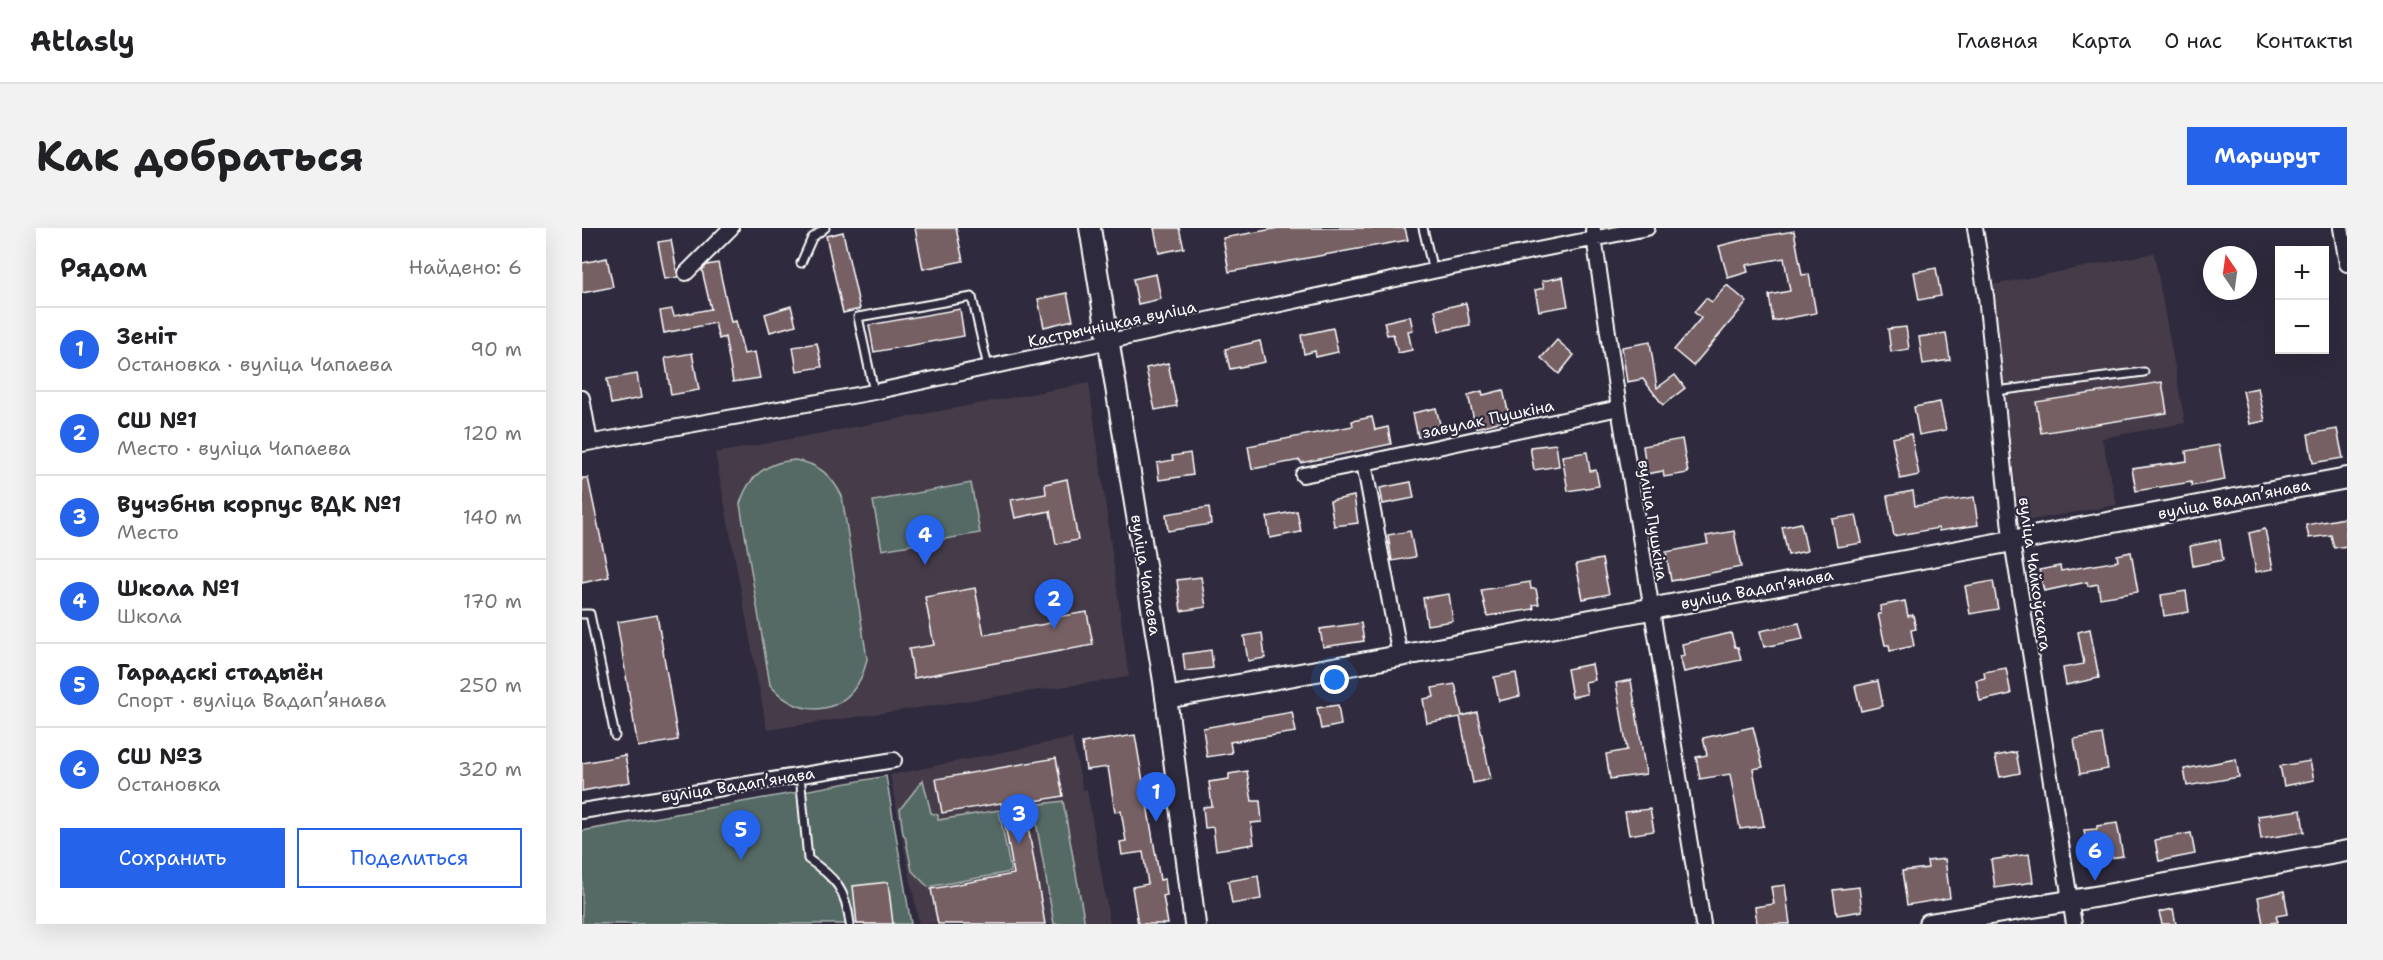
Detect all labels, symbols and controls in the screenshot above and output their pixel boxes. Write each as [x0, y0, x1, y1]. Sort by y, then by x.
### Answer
text: Atlasly [30, 22, 135, 60]
text: Главная [1957, 27, 2038, 55]
text: Карта [2071, 27, 2131, 55]
text: О нас [2164, 27, 2222, 55]
text: Контакты [2255, 27, 2353, 55]
button: Маршрут [2187, 127, 2347, 185]
text: Как добраться [36, 128, 364, 184]
north arrow [2203, 246, 2257, 300]
map controls [2275, 246, 2329, 354]
button: + [2275, 246, 2329, 300]
text: Рядом [60, 250, 147, 285]
text: Найдено: 6 [409, 254, 522, 280]
street label: Кастрычніцкая вуліца [1026, 296, 1198, 352]
button: − [2275, 300, 2329, 354]
text: Зеніт [117, 322, 177, 351]
text: 1 [75, 336, 84, 362]
text: 90 m [470, 336, 522, 362]
text: Остановка · вуліца Чапаева [117, 351, 392, 377]
street label: завулак Пушкіна [1420, 395, 1556, 443]
text: СШ №1 [117, 406, 197, 435]
text: 2 [73, 420, 87, 446]
text: 120 m [463, 420, 522, 446]
text: Место · вуліца Чапаева [117, 435, 351, 461]
street label: вуліца Пушкіна [1633, 458, 1673, 582]
street label: вуліца Вадапʼянава [2156, 474, 2312, 524]
text: Вучэбны корпус ВДК №1 [117, 490, 401, 519]
street label: вуліца Чайкоўскага [2014, 496, 2056, 652]
text: 3 [73, 504, 87, 530]
text: 140 m [463, 504, 522, 530]
street label: вуліца Чапаева [1126, 513, 1166, 637]
pin: 4 [906, 516, 944, 565]
text: Место [117, 519, 179, 545]
street label: вуліца Вадапʼянава [1679, 564, 1835, 614]
text: Школа №1 [117, 574, 240, 603]
pin: 2 [1034, 580, 1074, 629]
text: 4 [73, 588, 87, 614]
text: 170 m [463, 588, 522, 614]
text: Школа [117, 603, 182, 629]
text: Гарадскі стадыён [117, 658, 324, 687]
your location [1320, 665, 1349, 694]
text: 5 [73, 672, 86, 698]
text: 250 m [458, 672, 522, 698]
text: Спорт · вуліца Вадапʼянава [117, 687, 386, 713]
text: СШ №3 [117, 742, 203, 771]
text: 6 [73, 756, 87, 782]
text: 320 m [458, 756, 522, 782]
street label: вуліца Вадапʼянава [660, 763, 816, 807]
text: Остановка [117, 771, 221, 797]
pin: 1 [1136, 772, 1176, 822]
pin: 3 [1000, 794, 1038, 844]
pin: 5 [722, 810, 760, 860]
button: Сохранить [60, 828, 285, 888]
button: Поделиться [297, 828, 522, 888]
pin: 6 [2076, 832, 2114, 881]

